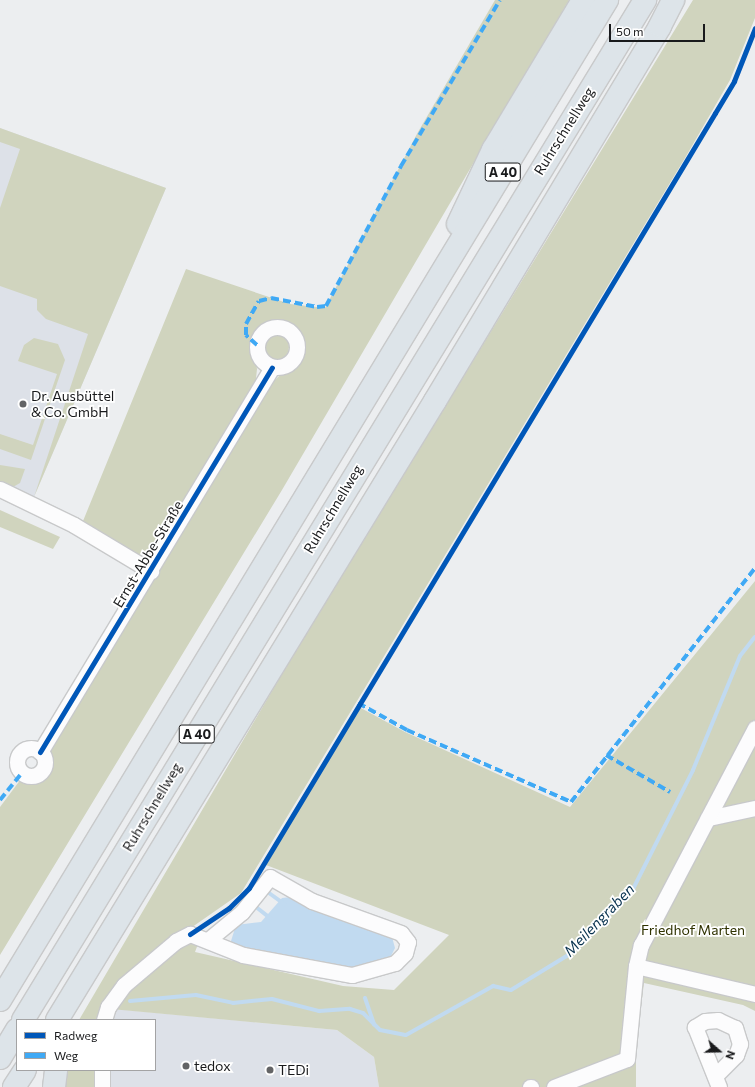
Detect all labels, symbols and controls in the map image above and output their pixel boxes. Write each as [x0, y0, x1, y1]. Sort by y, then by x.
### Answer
scale bar [611, 16, 707, 42]
text: 50 m [616, 24, 644, 38]
street label: Ruhrschnellweg [530, 84, 598, 178]
road number: A 40 [484, 161, 522, 183]
place label: Dr. Ausbüttel & Co. GmbH [31, 388, 114, 420]
marker: Dr. Ausbüttel & Co. GmbH [18, 399, 28, 409]
street label: Ruhrschnellweg [300, 462, 366, 556]
street label: Ernst-Abbe-Straße [109, 498, 187, 610]
road number: A 40 [178, 723, 216, 745]
street label: Ruhrschnellweg [119, 760, 185, 854]
water label: Meilengraben [560, 880, 638, 960]
park label: Friedhof Marten [641, 922, 745, 938]
legend [16, 1019, 156, 1071]
text: Radweg [54, 1028, 97, 1042]
north arrow [699, 1031, 739, 1071]
text: Weg [54, 1048, 78, 1062]
text: N [723, 1049, 738, 1061]
place label: tedox [194, 1058, 231, 1074]
marker: tedox [181, 1061, 191, 1071]
place label: TEDi [278, 1062, 309, 1078]
marker: TEDi [265, 1065, 275, 1075]

